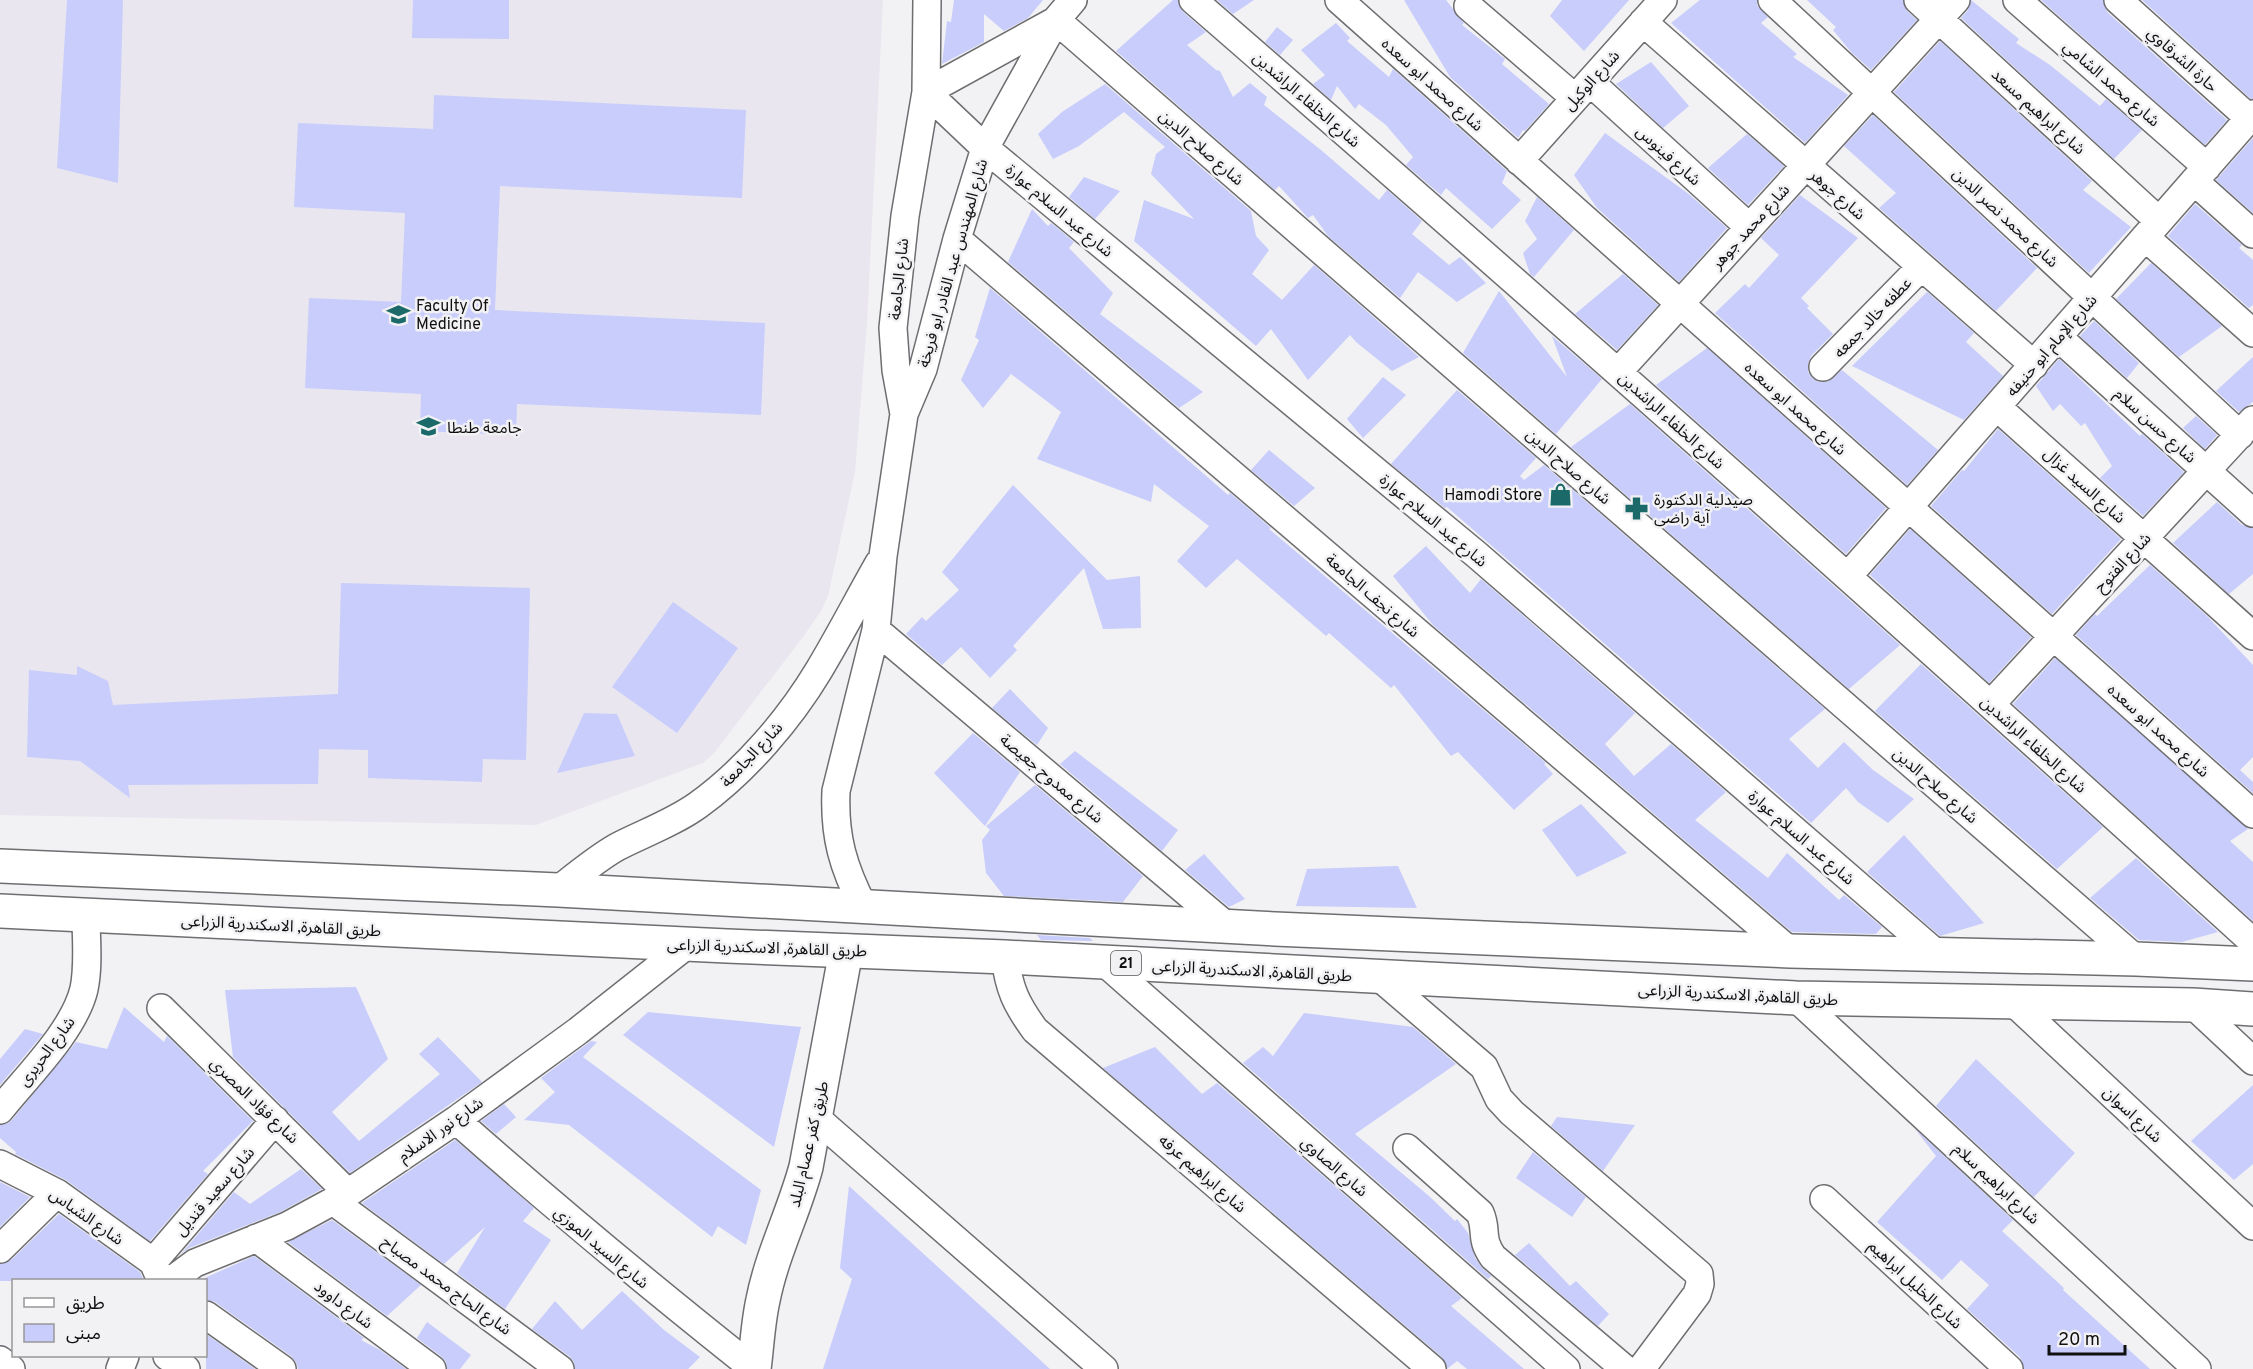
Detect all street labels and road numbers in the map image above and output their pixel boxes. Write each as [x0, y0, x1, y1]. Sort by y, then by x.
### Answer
street label: حارة الشرقاوي [2142, 24, 2221, 98]
street label: شارع محمد ابو سعده [1376, 34, 1487, 137]
street label: شارع محمد الشامي [2058, 37, 2163, 133]
street label: شارع الوكيل [1560, 47, 1626, 116]
street label: شارع الخلفاء الراشدين [1247, 48, 1364, 153]
street label: شارع ابراهيم مسعد [1986, 65, 2089, 161]
street label: شارع صلاح الدين [1154, 106, 1247, 192]
street label: شارع فينوس [1630, 122, 1704, 192]
street label: شارع المهندس عبد القادر ابو فريخة [915, 157, 994, 370]
street label: شارع عبد السلام عوارة [1000, 161, 1117, 263]
street label: شارع محمد نصر الدين [1947, 164, 2062, 273]
street label: شارع جوهر [1803, 165, 1869, 226]
street label: شارع محمد جوهر [1707, 181, 1796, 275]
street label: شارع الجامعة [886, 237, 915, 321]
street label: عطفه خالد جمعه [1830, 274, 1917, 363]
street label: شارع الإمام ابو حنيفه [2003, 291, 2103, 402]
street label: شارع محمد ابو سعده [1739, 358, 1850, 461]
street label: شارع الخلفاء الراشدين [1613, 369, 1728, 475]
street label: شارع حسن سلام [2109, 385, 2200, 469]
street label: شارع صلاح الدين [1521, 425, 1614, 511]
street label: شارع السيد غزال [2038, 444, 2129, 529]
street label: شارع عبد السلام عوارة [1374, 471, 1491, 573]
street label: شارع الفتوح [2091, 529, 2157, 598]
street label: شارع نجف الجامعة [1320, 550, 1423, 644]
street label: شارع محمد ابو سعده [2102, 680, 2213, 783]
street label: شارع الخلفاء الراشدين [1975, 693, 2090, 799]
street label: شارع الجامعة [717, 718, 789, 793]
street label: شارع ممدوح جعيصة [994, 730, 1107, 829]
street label: شارع صلاح الدين [1888, 744, 1981, 830]
street label: شارع عبد السلام عوارة [1743, 787, 1858, 891]
street label: طريق القاهرة, الاسكندرية الزراعى [180, 912, 382, 942]
street label: طريق القاهرة, الاسكندرية الزراعى [666, 936, 868, 962]
road number: 21 [1111, 951, 1141, 975]
street label: طريق القاهرة, الاسكندرية الزراعى [1151, 957, 1353, 987]
street label: طريق القاهرة, الاسكندرية الزراعى [1637, 981, 1839, 1011]
street label: شارع الحريرى [15, 1013, 81, 1092]
street label: شارع فؤاد المصري [204, 1054, 302, 1150]
street label: طريق كفر عصام البلد [786, 1079, 835, 1210]
street label: شارع اسوان [2097, 1083, 2165, 1149]
street label: شارع نور الاسلام [395, 1094, 488, 1168]
street label: شارع ابراهيم عرفه [1153, 1131, 1250, 1219]
street label: شارع الصاوي [1295, 1133, 1371, 1203]
street label: شارع ابراهيم سلام [1948, 1139, 2043, 1230]
street label: شارع سعيد قنديل [171, 1144, 260, 1242]
street label: شارع الشباس [44, 1185, 127, 1251]
street label: شارع السيد الموزي [549, 1203, 652, 1295]
street label: شارع الحاج محمد مصباح [376, 1233, 515, 1341]
street label: شارع الخليل ابراهيم [1863, 1237, 1966, 1335]
street label: شارع داوود [309, 1277, 376, 1335]

